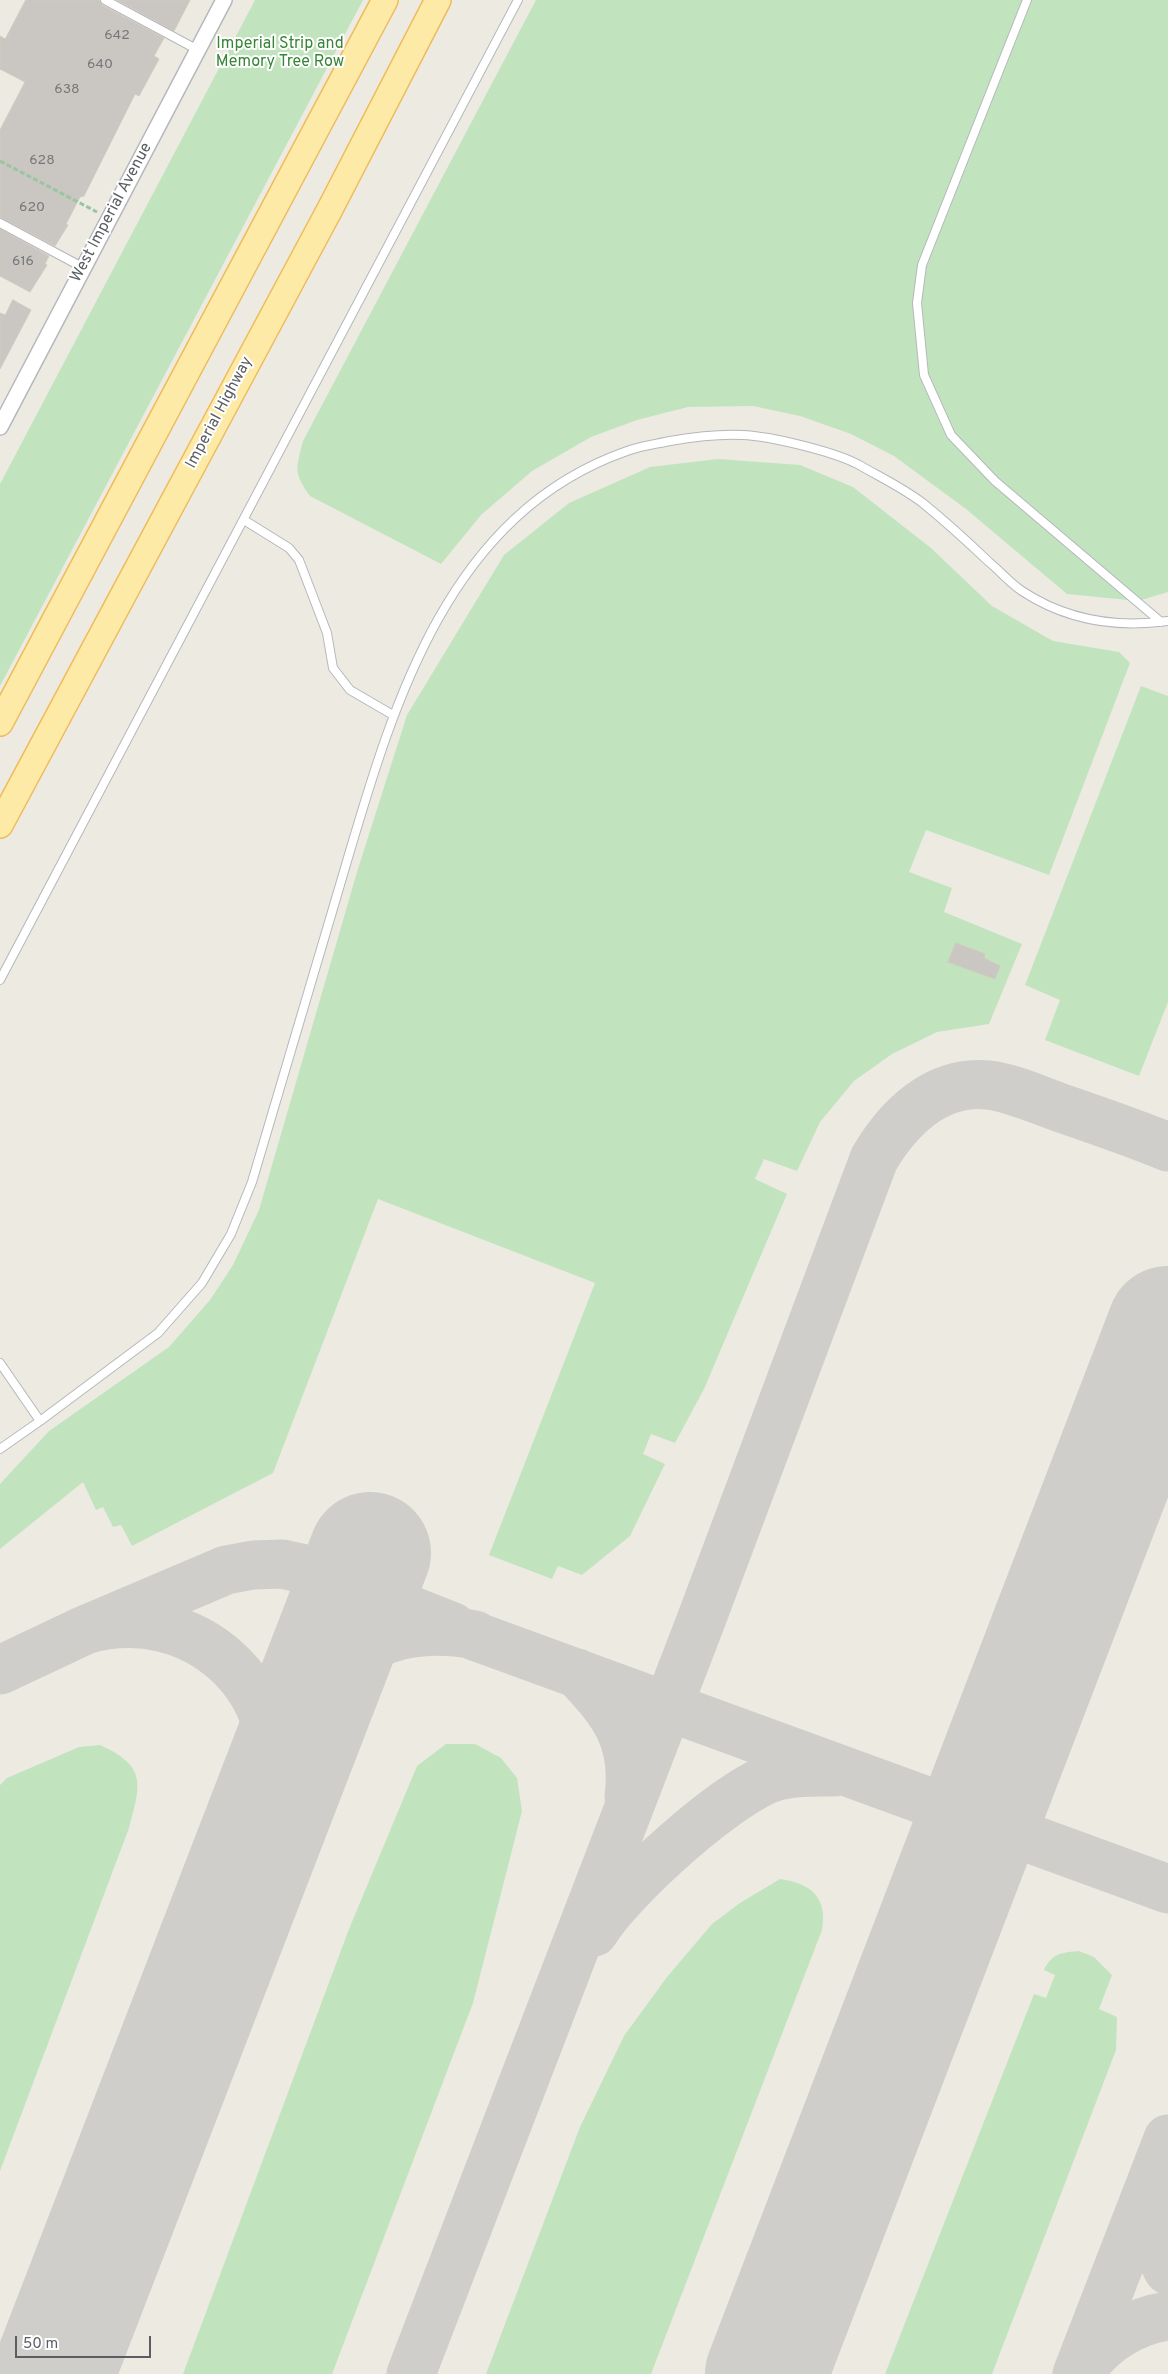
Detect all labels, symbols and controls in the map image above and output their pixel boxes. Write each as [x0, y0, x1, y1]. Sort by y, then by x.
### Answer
house number: 642 [104, 28, 130, 44]
park label: Imperial Strip and Memory Tree Row [216, 35, 344, 73]
house number: 640 [87, 57, 113, 73]
house number: 638 [54, 82, 80, 98]
street label: West Imperial Avenue [67, 140, 157, 286]
house number: 628 [29, 153, 55, 169]
house number: 620 [19, 200, 45, 216]
house number: 616 [12, 254, 34, 270]
street label: Imperial Highway [182, 354, 258, 472]
scale bar [18, 2326, 154, 2358]
text: 50 m [23, 2335, 58, 2354]

